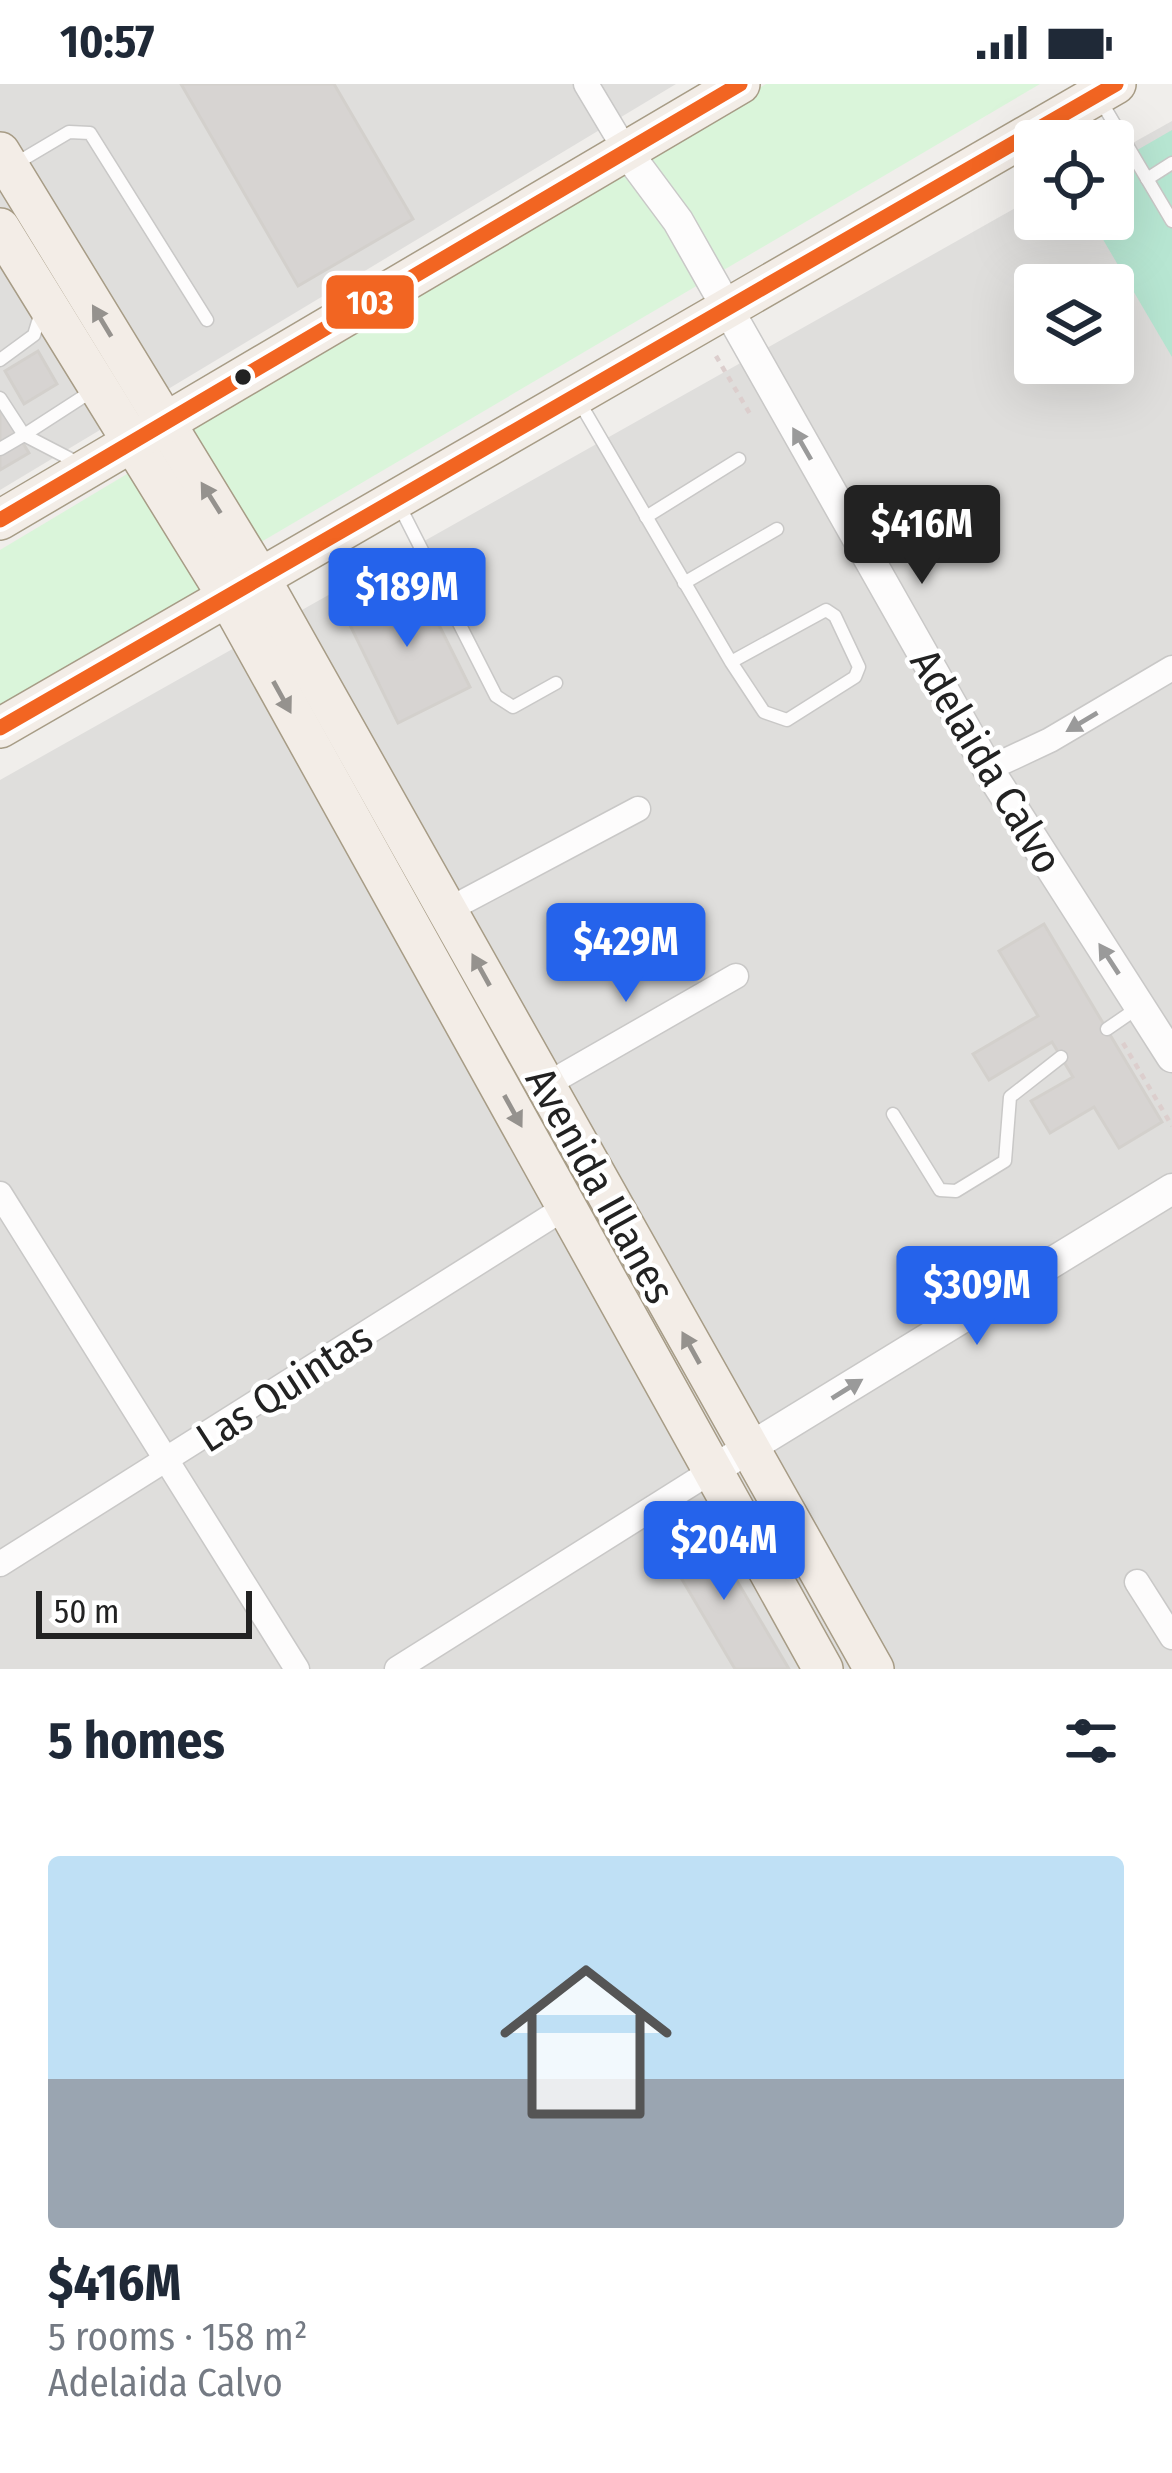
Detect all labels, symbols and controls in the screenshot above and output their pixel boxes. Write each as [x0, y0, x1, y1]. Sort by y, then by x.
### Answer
text: 10:57 [60, 15, 155, 69]
map controls [1014, 120, 1134, 384]
button: locate [1014, 120, 1134, 240]
button: layers [1014, 264, 1134, 384]
line badge: 103 [324, 273, 416, 331]
text: 103 [346, 283, 394, 323]
one-way arrow [92, 304, 113, 338]
unlabelled marker [232, 366, 254, 388]
one-way arrow [792, 427, 813, 460]
one-way arrow [201, 482, 223, 515]
pin: $416M [838, 485, 1006, 587]
text: $416M [871, 501, 973, 547]
pin: $189M [323, 548, 491, 650]
text: $189M [356, 564, 458, 610]
street label: Adelaida Calvo [900, 640, 1073, 883]
one-way arrow [271, 680, 292, 713]
one-way arrow [1065, 710, 1098, 731]
pin: $429M [542, 903, 710, 1005]
text: $429M [573, 919, 679, 965]
one-way arrow [1099, 942, 1121, 975]
one-way arrow [472, 953, 493, 987]
street label: Avenida Illanes [515, 1059, 685, 1312]
one-way arrow [502, 1093, 523, 1128]
pin: $309M [893, 1246, 1061, 1348]
text: $309M [923, 1262, 1031, 1308]
street label: Las Quintas [187, 1313, 382, 1463]
one-way arrow [681, 1330, 702, 1365]
one-way arrow [830, 1379, 864, 1400]
pin: $204M [640, 1501, 808, 1603]
text: $204M [671, 1517, 777, 1563]
scale bar [36, 1585, 252, 1638]
text: 50 m [54, 1592, 119, 1632]
icon: filters [1058, 1708, 1124, 1774]
text: 5 homes [48, 1710, 225, 1772]
icon: home [478, 1934, 694, 2150]
text: $416M [48, 2252, 181, 2314]
text: 5 rooms · 158 m² [48, 2314, 308, 2360]
text: Adelaida Calvo [48, 2360, 283, 2406]

